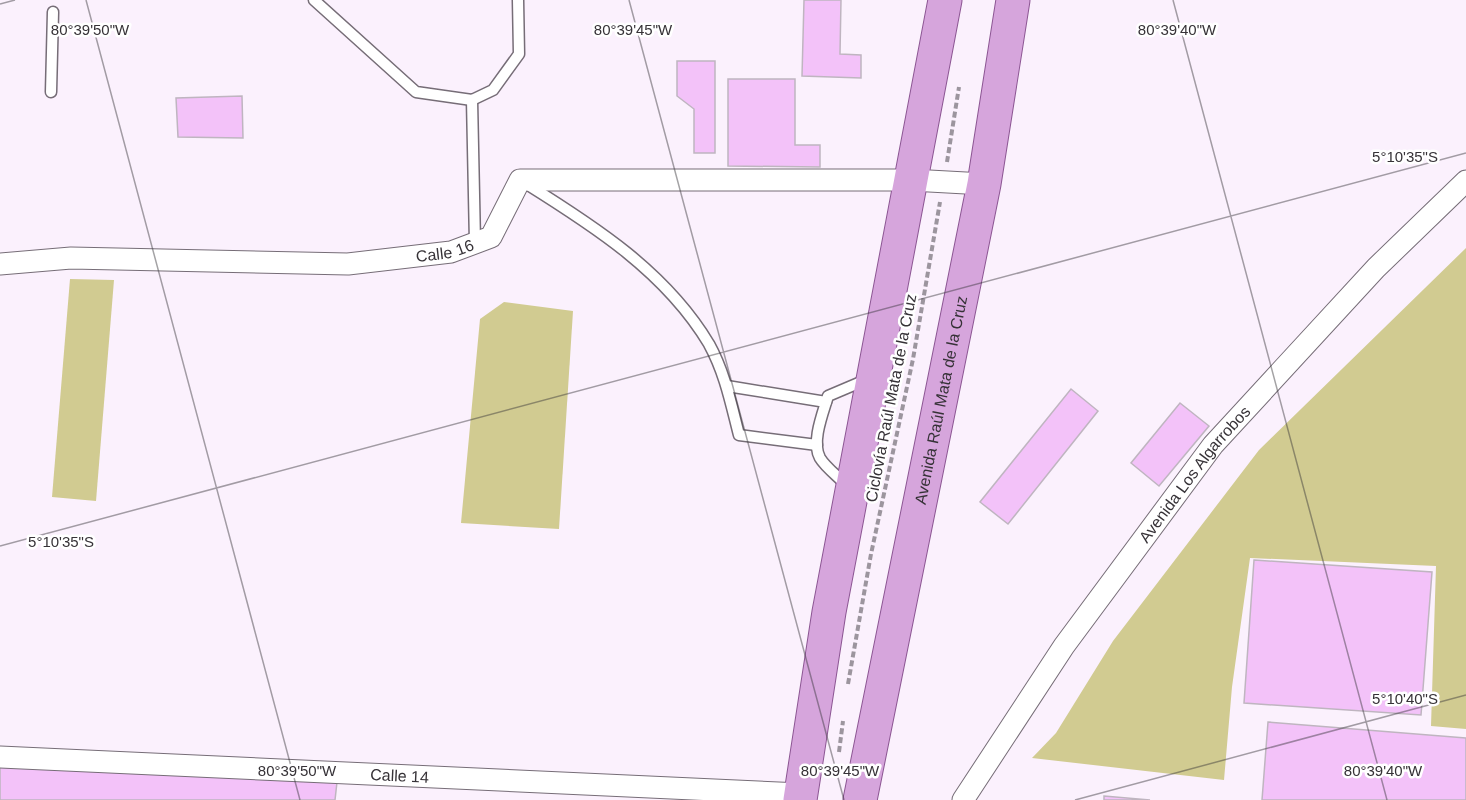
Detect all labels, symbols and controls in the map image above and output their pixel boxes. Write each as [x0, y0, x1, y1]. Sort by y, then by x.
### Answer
text: 80°39'50"W [51, 21, 130, 38]
text: 80°39'45"W [594, 21, 673, 38]
text: 80°39'40"W [1138, 21, 1217, 38]
text: 5°10'35"S [1372, 148, 1438, 165]
street label: Calle 16 [415, 236, 476, 265]
street label: Ciclovía Raúl Mata de la Cruz [862, 293, 920, 503]
street label: Avenida Raúl Mata de la Cruz [911, 294, 970, 506]
street label: Avenida Los Algarrobos [1135, 402, 1253, 545]
text: 5°10'35"S [28, 533, 94, 550]
text: 5°10'40"S [1372, 690, 1438, 707]
text: 80°39'50"W [258, 762, 337, 779]
text: 80°39'45"W [801, 762, 880, 779]
text: 80°39'40"W [1344, 762, 1423, 779]
street label: Calle 14 [370, 766, 429, 785]

